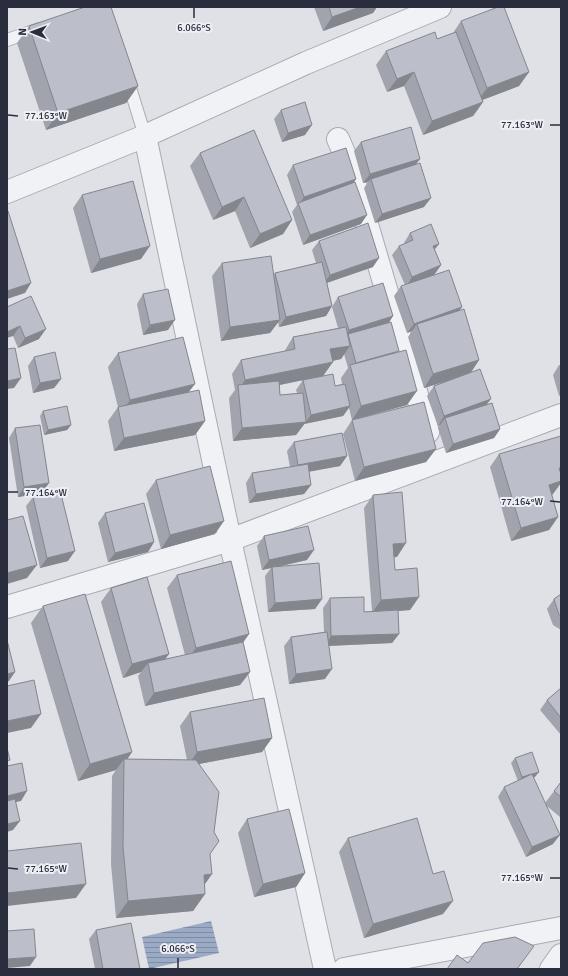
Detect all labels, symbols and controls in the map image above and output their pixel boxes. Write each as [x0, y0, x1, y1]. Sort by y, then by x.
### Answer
north arrow [12, 12, 52, 52]
text: 6.066°S [177, 22, 211, 34]
text: N [16, 28, 29, 36]
text: 77.163°W [25, 110, 67, 122]
text: 77.163°W [501, 119, 543, 131]
text: 77.164°W [25, 487, 67, 499]
text: 77.164°W [501, 496, 543, 508]
text: 77.165°W [25, 863, 67, 875]
text: 77.165°W [501, 872, 543, 884]
text: 6.066°S [161, 943, 195, 955]

